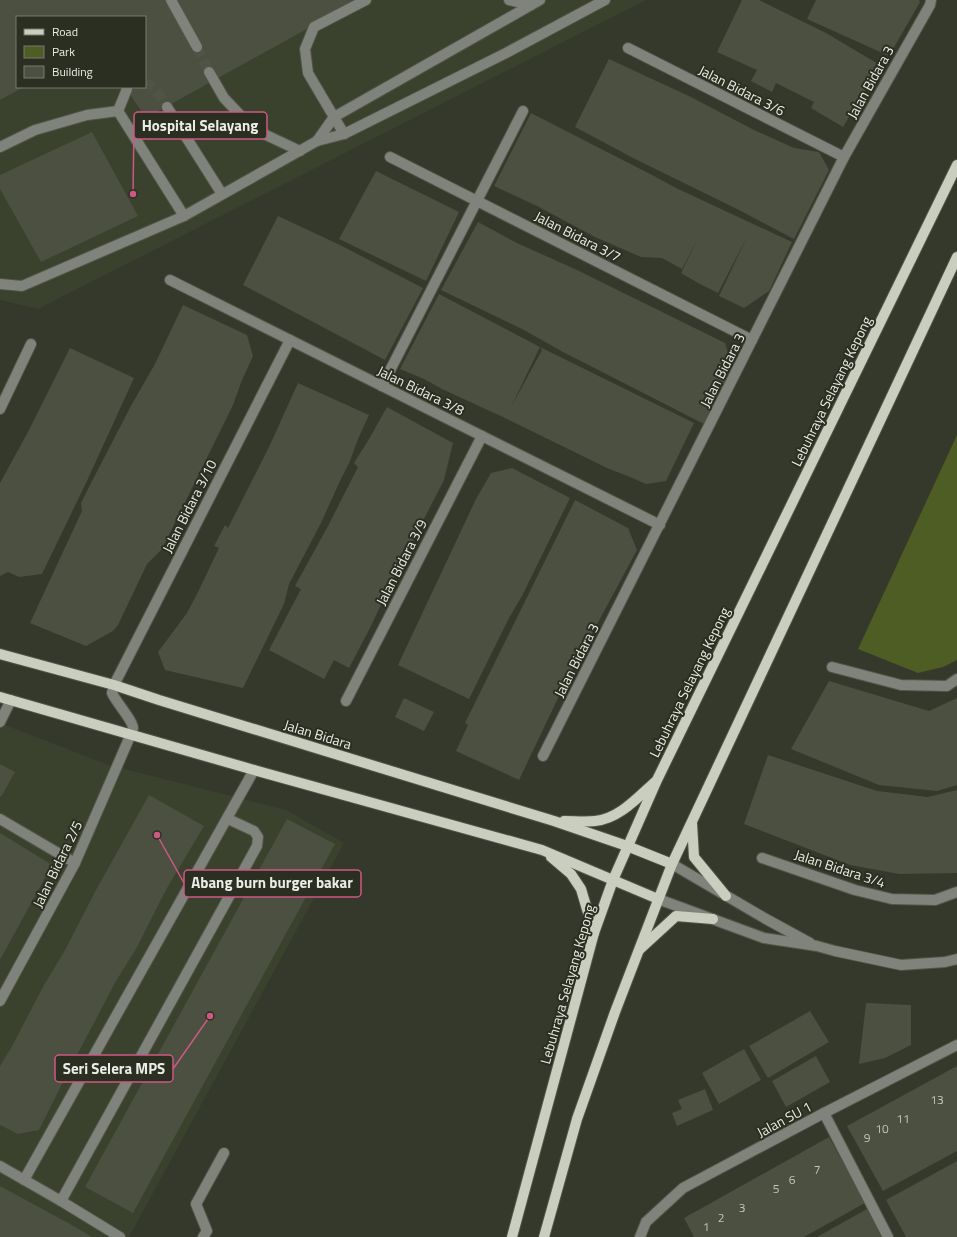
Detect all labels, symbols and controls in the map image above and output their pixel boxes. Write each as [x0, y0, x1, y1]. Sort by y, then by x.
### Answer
legend [16, 16, 146, 88]
text: Road [52, 22, 78, 41]
text: Park [52, 42, 75, 61]
street label: Jalan Bidara 3 [841, 42, 899, 122]
street label: Jalan Bidara 3/6 [695, 59, 789, 121]
text: Building [52, 62, 93, 81]
callout: Hospital Selayang [134, 112, 267, 139]
text: Hospital Selayang [142, 114, 258, 137]
street label: Jalan Bidara 3/7 [531, 205, 625, 267]
street label: Lebuhraya Selayang Kepong [785, 312, 877, 470]
street label: Jalan Bidara 3 [694, 329, 750, 411]
street label: Jalan Bidara 3/8 [374, 360, 468, 420]
street label: Jalan Bidara 3/10 [156, 456, 222, 556]
street label: Jalan Bidara 3/9 [370, 515, 432, 609]
street label: Lebuhraya Selayang Kepong [643, 603, 735, 761]
street label: Jalan Bidara 3 [548, 619, 604, 701]
street label: Jalan Bidara [282, 714, 354, 754]
street label: Jalan Bidara 2/5 [27, 817, 87, 911]
street label: Jalan Bidara 3/4 [792, 843, 888, 893]
callout: Abang burn burger bakar [184, 870, 361, 897]
text: Abang burn burger bakar [191, 871, 353, 894]
street label: Lebuhraya Selayang Kepong [534, 902, 600, 1066]
callout: Seri Selera MPS [55, 1055, 173, 1082]
text: Seri Selera MPS [63, 1057, 165, 1080]
house number: 13 [930, 1090, 944, 1109]
street label: Jalan SU 1 [753, 1096, 815, 1142]
house number: 11 [896, 1109, 910, 1128]
house number: 10 [875, 1119, 889, 1138]
house number: 9 [864, 1128, 871, 1147]
house number: 7 [814, 1160, 820, 1179]
house number: 6 [789, 1170, 796, 1189]
house number: 5 [773, 1179, 780, 1198]
house number: 3 [739, 1198, 745, 1217]
house number: 2 [718, 1208, 724, 1227]
house number: 1 [703, 1217, 709, 1236]

